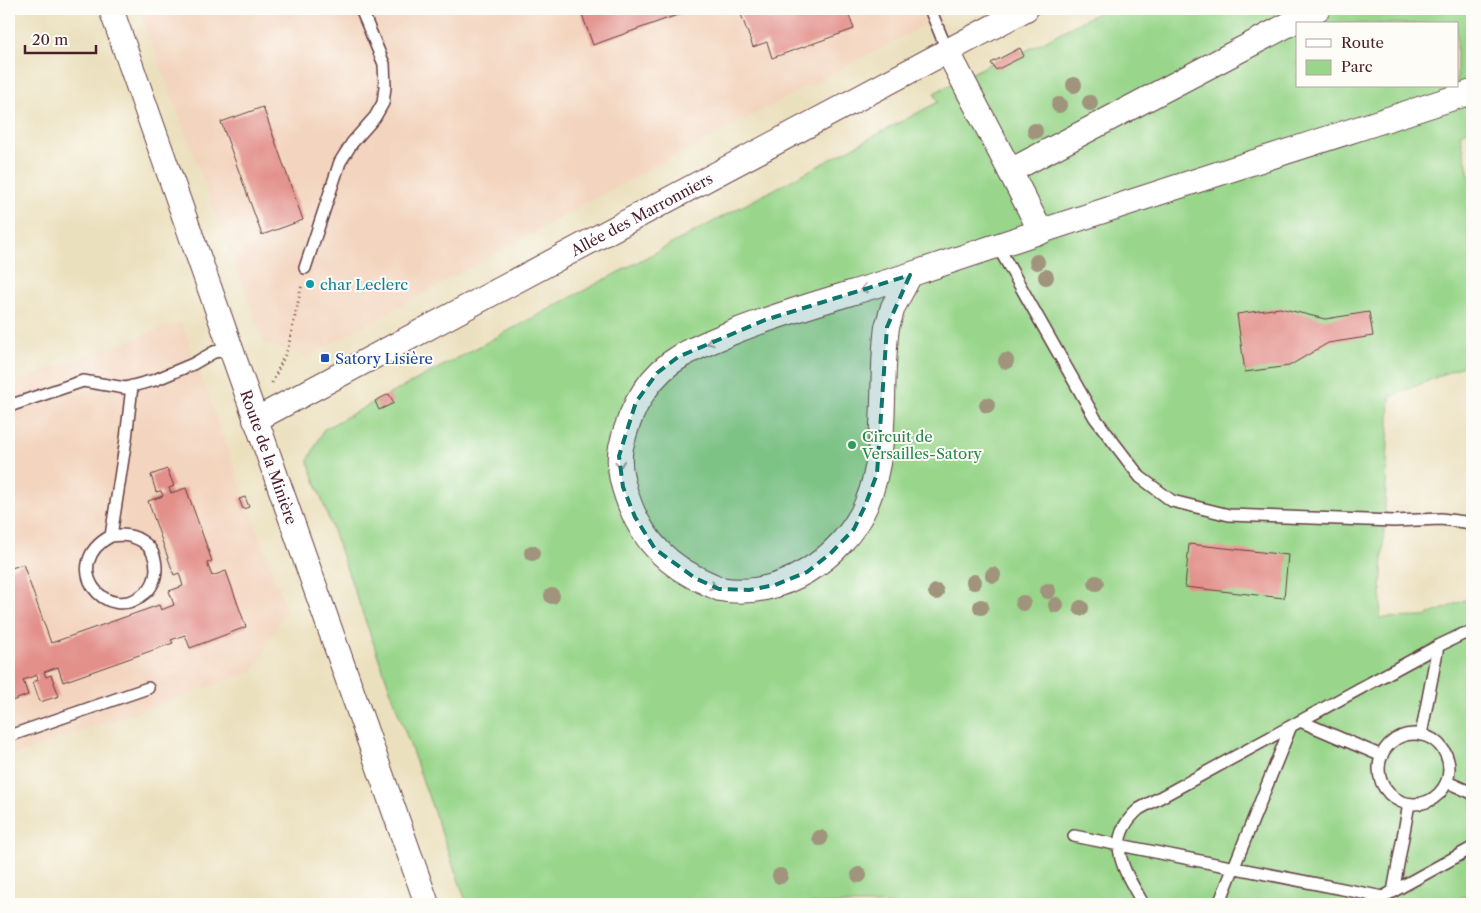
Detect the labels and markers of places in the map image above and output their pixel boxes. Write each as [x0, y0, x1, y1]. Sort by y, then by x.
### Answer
place label: char Leclerc [320, 275, 408, 294]
marker: char Leclerc [304, 278, 316, 290]
place label: Satory Lisière [335, 349, 433, 368]
marker: Satory Lisière [319, 352, 331, 364]
place label: Circuit de Versailles-Satory [861, 427, 983, 463]
marker: Circuit de Versailles-Satory [846, 439, 858, 451]

